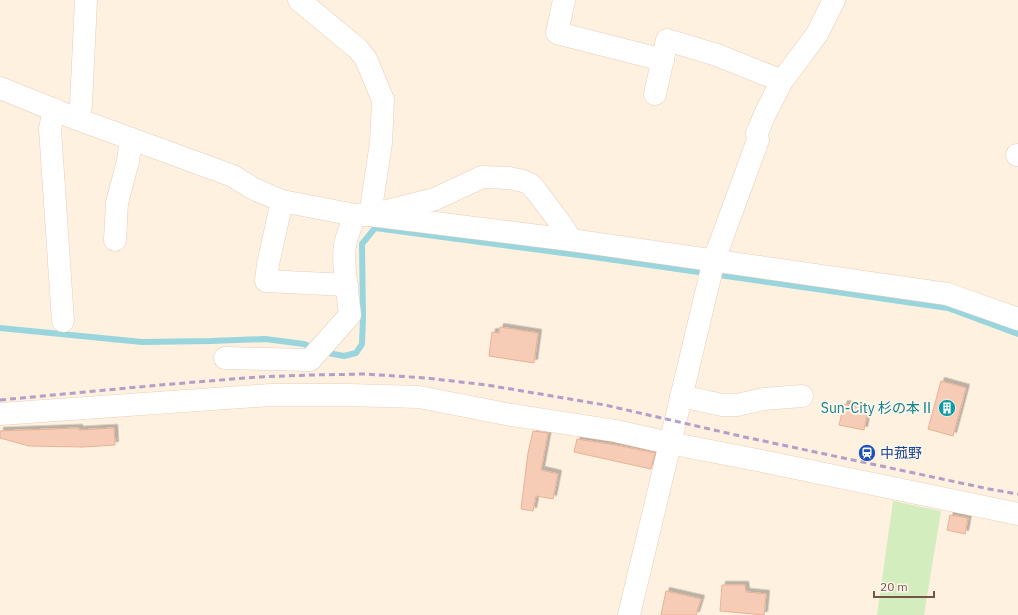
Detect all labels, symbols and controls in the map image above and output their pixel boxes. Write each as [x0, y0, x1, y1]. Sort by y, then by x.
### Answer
building icon: Sun-City 杉の本Ⅱ [937, 398, 957, 418]
place label: Sun-City 杉の本Ⅱ [821, 399, 934, 417]
station icon: 中菰野 [857, 443, 877, 463]
place label: 中菰野 [880, 444, 922, 462]
scale bar [874, 573, 934, 599]
text: 20 m [880, 579, 908, 594]

